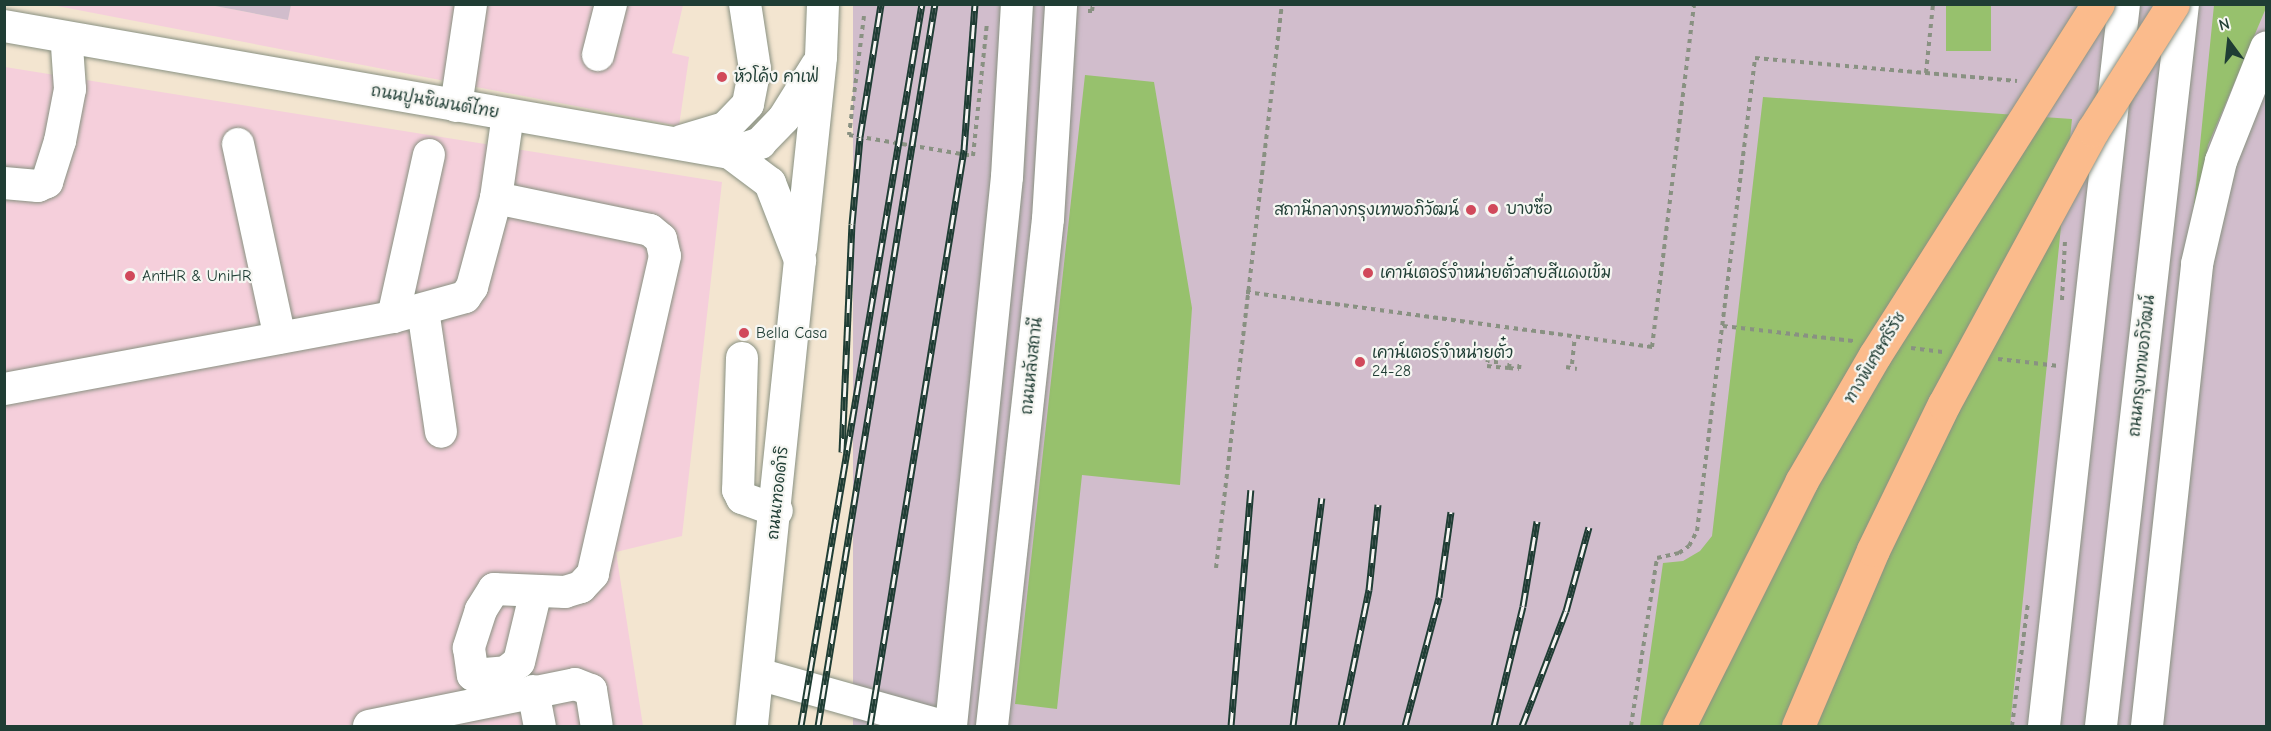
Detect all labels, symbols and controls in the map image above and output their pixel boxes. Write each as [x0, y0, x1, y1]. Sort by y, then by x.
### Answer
north arrow [2199, 12, 2259, 72]
text: N [2217, 15, 2232, 35]
place label: หัวโค้ง คาเฟ่ [734, 67, 819, 87]
marker: หัวโค้ง คาเฟ่ [715, 70, 729, 84]
street label: ถนนปูนซิเมนต์ไทย [369, 81, 501, 123]
place label: บางซื่อ [1506, 199, 1553, 219]
place label: สถานีกลางกรุงเทพอภิวัฒน์ [1274, 200, 1459, 220]
marker: บางซื่อ [1484, 200, 1502, 218]
marker: สถานีกลางกรุงเทพอภิวัฒน์ [1464, 203, 1478, 217]
place label: เคาน์เตอร์จำหน่ายตั๋วสายสีแดงเข้ม [1380, 263, 1611, 283]
place label: AntHR & UniHR [142, 266, 251, 286]
marker: เคาน์เตอร์จำหน่ายตั๋วสายสีแดงเข้ม [1361, 266, 1375, 280]
marker: AntHR & UniHR [123, 269, 137, 283]
street label: ถนนกรุงเทพอภิวัฒน์ [2125, 294, 2159, 438]
street label: ทางพิเศษศรีรัช [1840, 309, 1910, 407]
street label: ถนนหลังสถานี [1017, 316, 1047, 416]
place label: Bella Casa [756, 323, 827, 343]
marker: Bella Casa [737, 326, 751, 340]
place label: เคาน์เตอร์จำหน่ายตั๋ว 24-28 [1372, 343, 1513, 381]
marker: เคาน์เตอร์จำหน่ายตั๋ว 24-28 [1353, 355, 1367, 369]
street label: ถนนเทอดดำริ [764, 445, 792, 541]

